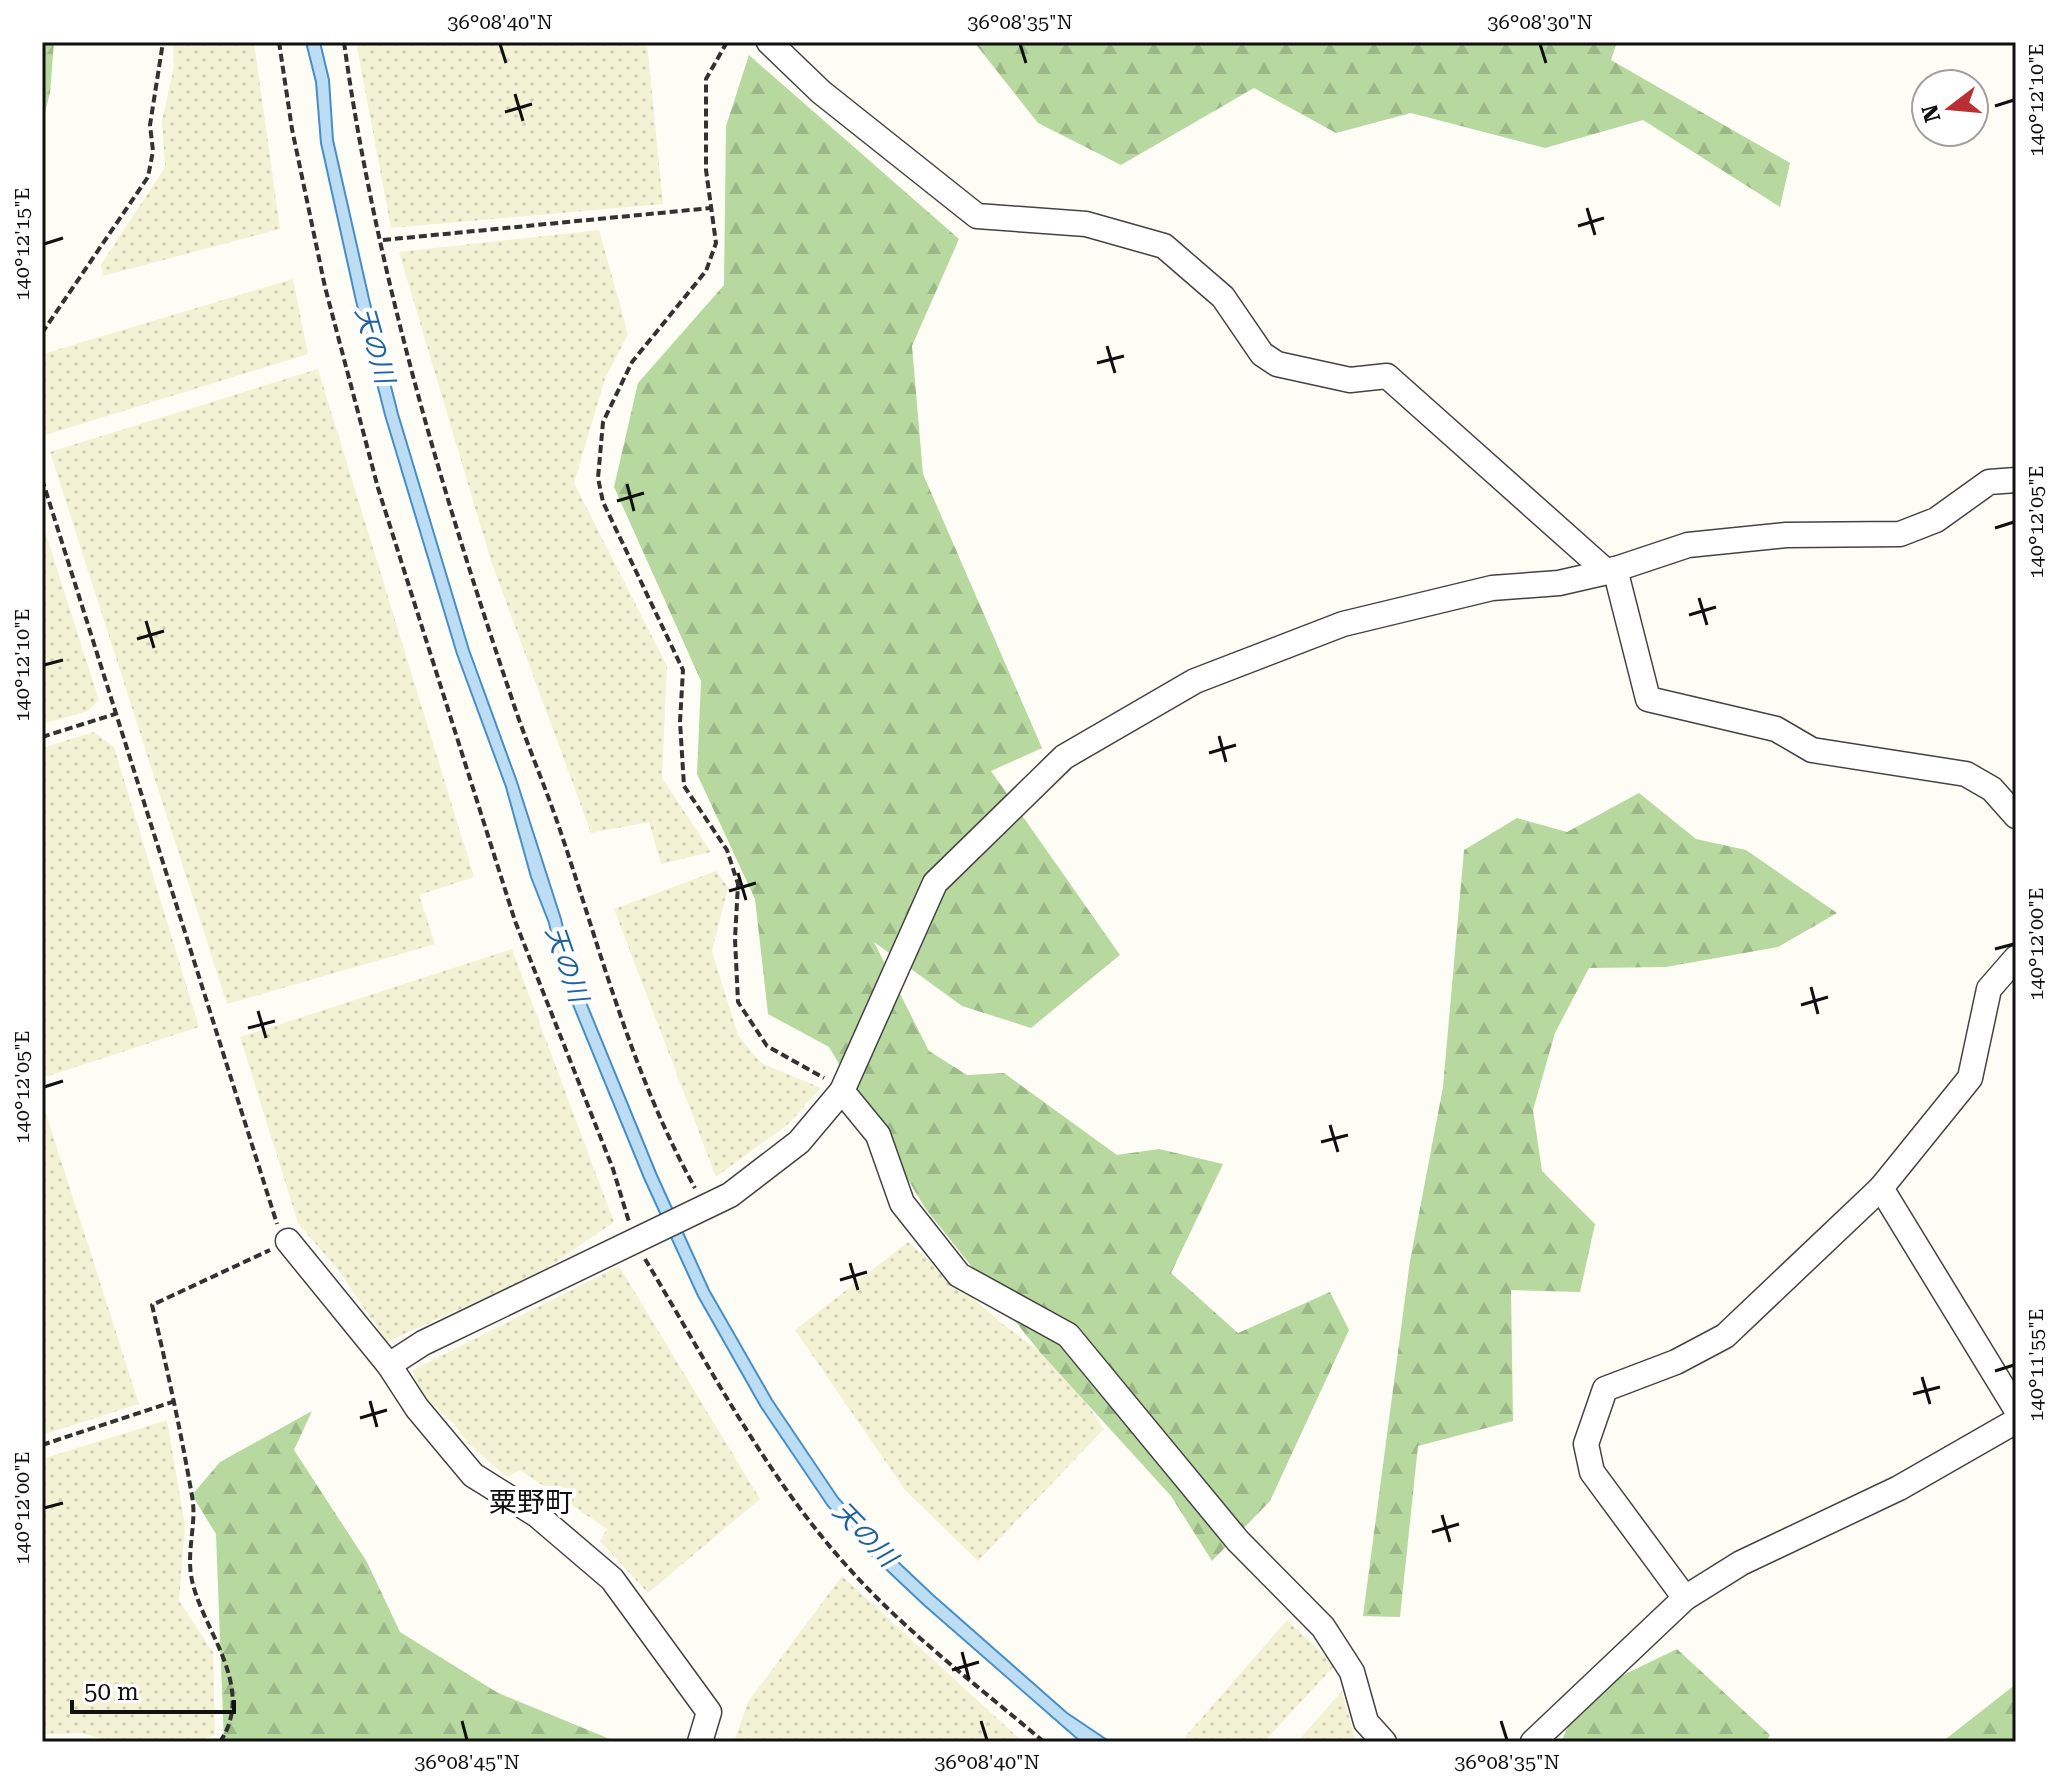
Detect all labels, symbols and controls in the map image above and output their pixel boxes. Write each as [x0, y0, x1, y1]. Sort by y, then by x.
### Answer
text: 36°08'40"N [447, 10, 553, 34]
text: 36°08'35"N [967, 10, 1073, 34]
text: 36°08'30"N [1487, 10, 1593, 34]
text: 140°12'10"E [2024, 43, 2048, 157]
north arrow [1910, 68, 1990, 148]
text: N [1917, 102, 1946, 125]
text: 140°12'15"E [10, 187, 34, 301]
water label: 天の川 [350, 303, 401, 390]
text: 140°12'05"E [2024, 465, 2048, 579]
text: 140°12'10"E [10, 608, 34, 722]
text: 140°12'00"E [2024, 887, 2048, 1001]
water label: 天の川 [540, 922, 595, 1009]
text: 140°12'05"E [10, 1030, 34, 1144]
text: 140°11'55"E [2024, 1308, 2048, 1422]
text: 140°12'00"E [10, 1451, 34, 1565]
district label: 粟野町 [489, 1486, 573, 1519]
water label: 天の川 [827, 1496, 905, 1575]
scale bar [72, 1664, 234, 1714]
text: 50 m [84, 1678, 139, 1706]
text: 36°08'45"N [414, 1750, 520, 1774]
text: 36°08'40"N [934, 1750, 1040, 1774]
text: 36°08'35"N [1454, 1750, 1560, 1774]

